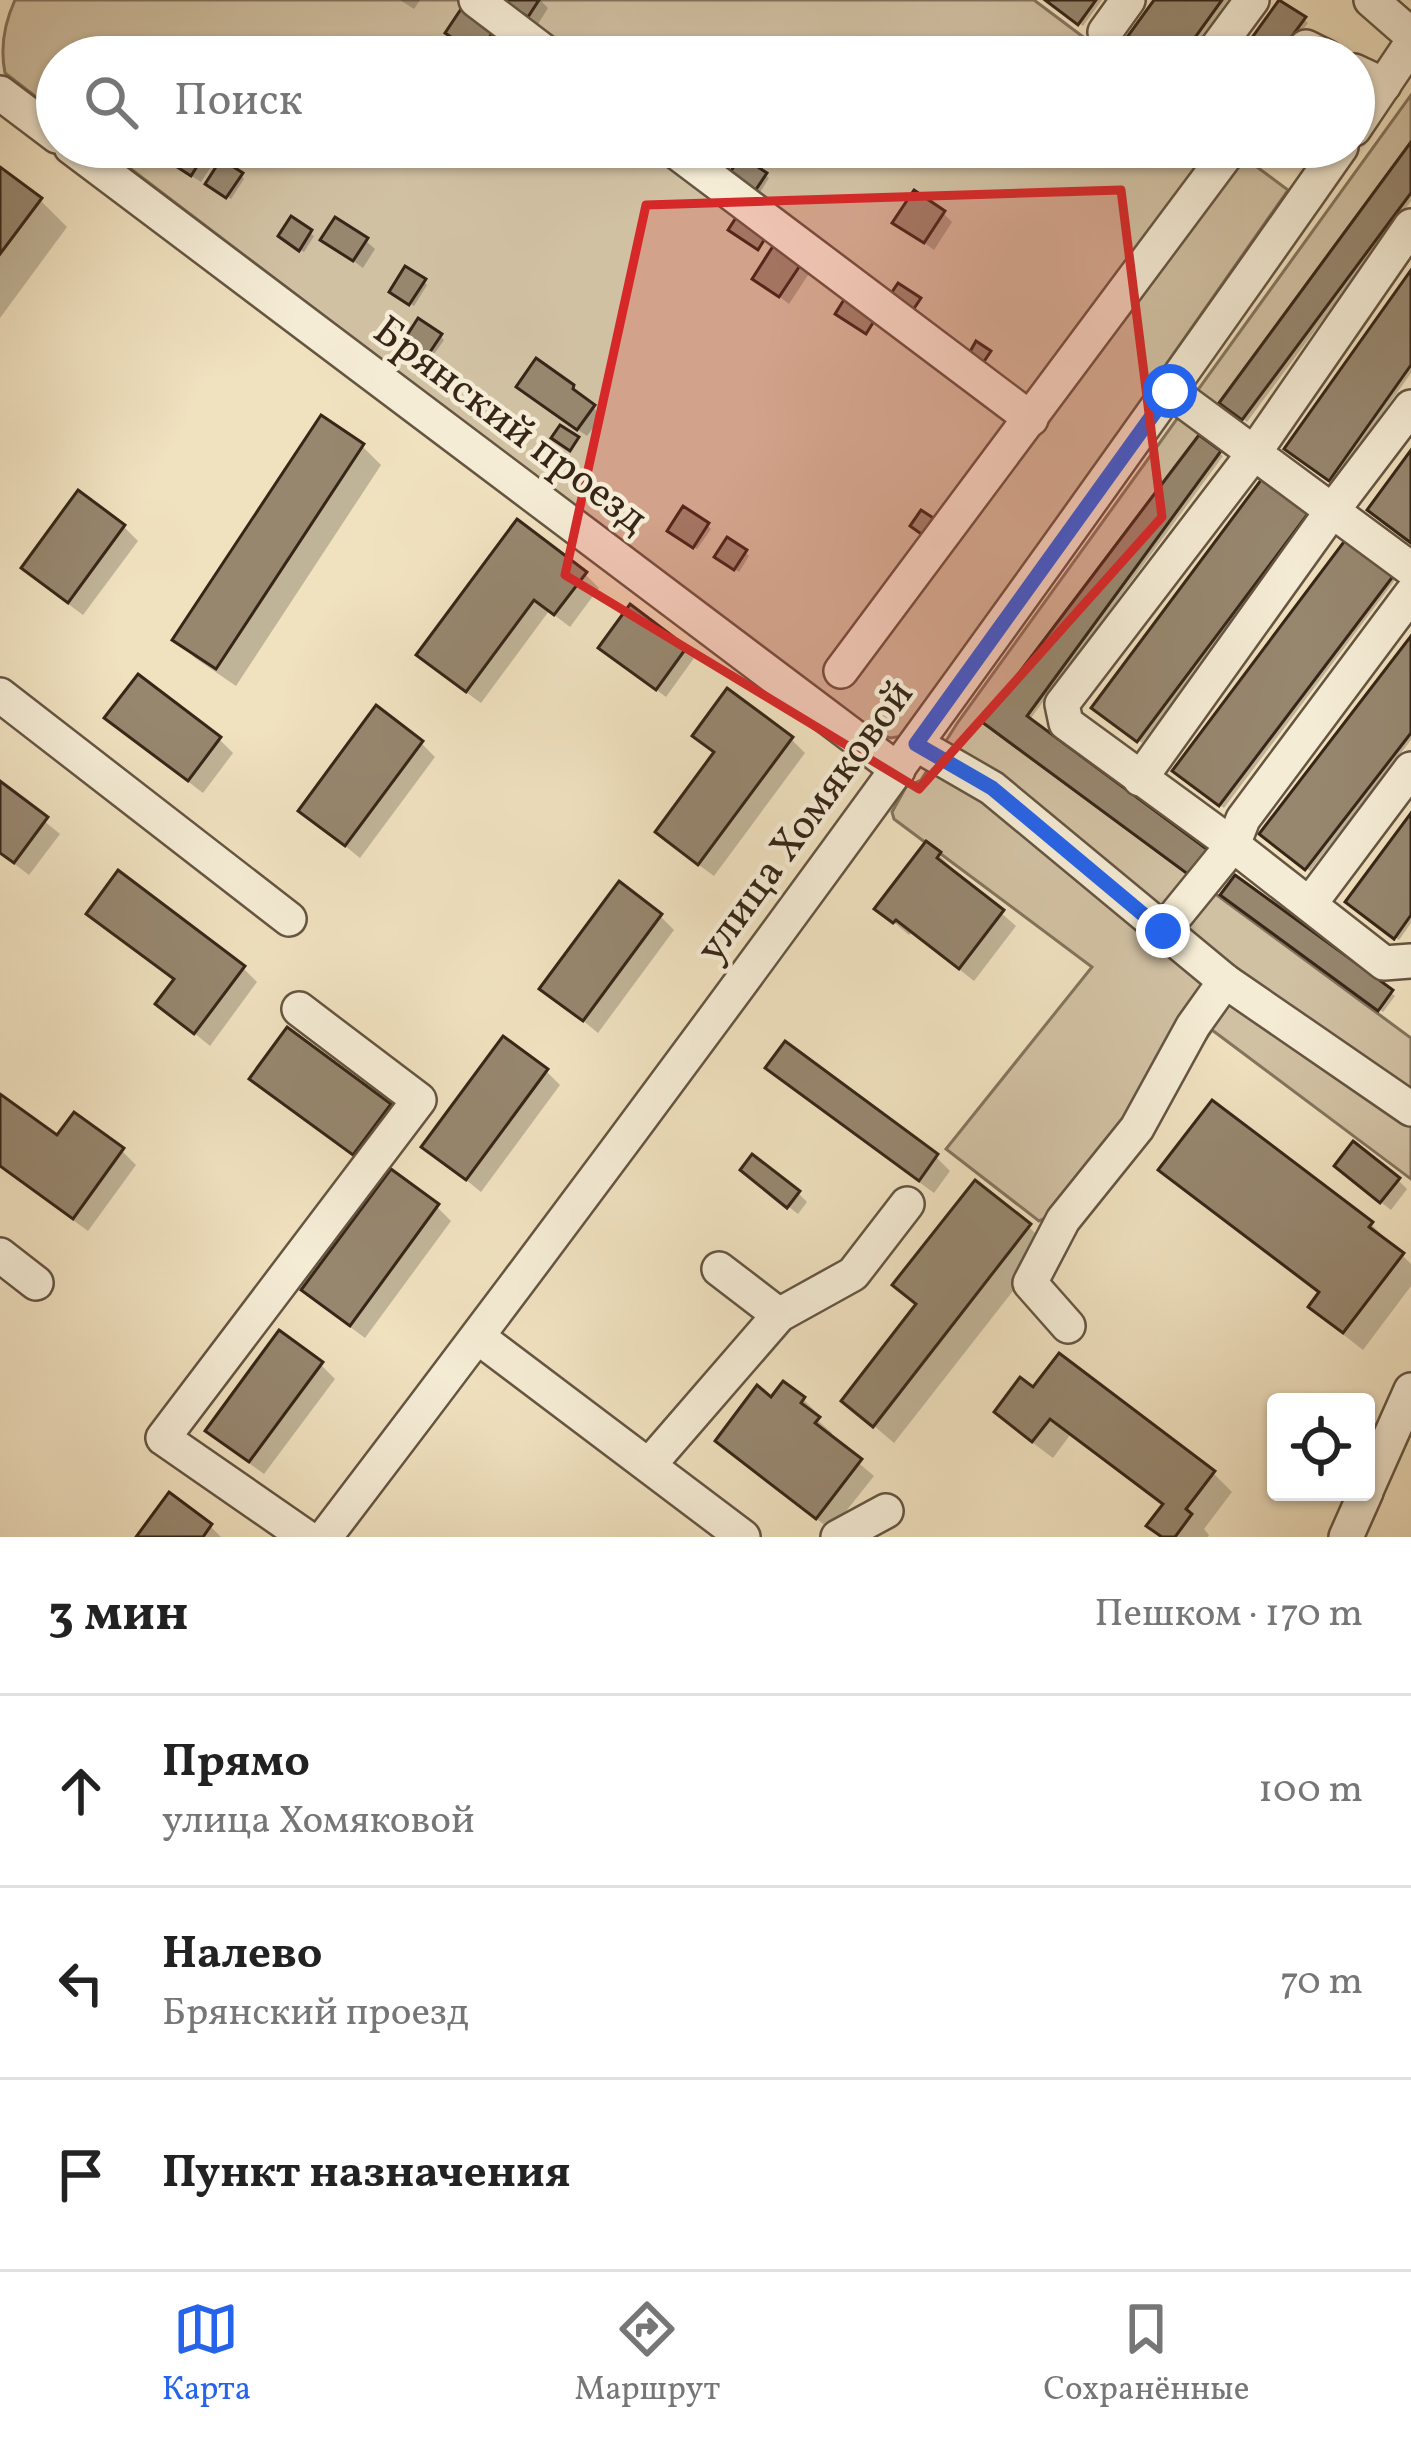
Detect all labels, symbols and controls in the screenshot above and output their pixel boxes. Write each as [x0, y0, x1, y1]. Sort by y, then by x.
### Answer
search box [36, 36, 1375, 168]
icon: search [78, 69, 144, 135]
text: Поиск [174, 71, 303, 134]
street label: Брянский проезд [360, 304, 659, 550]
route start [1143, 364, 1197, 418]
street label: улица Хомяковой [684, 669, 930, 976]
route end [1136, 904, 1190, 958]
map controls [1267, 1393, 1375, 1501]
button: locate [1267, 1393, 1375, 1501]
text: 3 мин [48, 1580, 188, 1651]
text: Пешком · 170 m [1095, 1588, 1363, 1642]
text: Прямо [162, 1732, 310, 1795]
icon: ahead [48, 1758, 114, 1824]
text: 100 m [1258, 1764, 1363, 1818]
text: улица Хомяковой [162, 1795, 475, 1849]
text: Налево [162, 1924, 323, 1987]
icon: left [48, 1950, 114, 2016]
text: 70 m [1280, 1956, 1363, 2010]
text: Брянский проезд [162, 1987, 469, 2041]
icon: arrive [48, 2142, 114, 2208]
text: Пункт назначения [162, 2143, 571, 2206]
tab: Карта [162, 2296, 251, 2414]
tab: Маршрут [575, 2296, 720, 2414]
tab: Сохранённые [1043, 2296, 1249, 2414]

